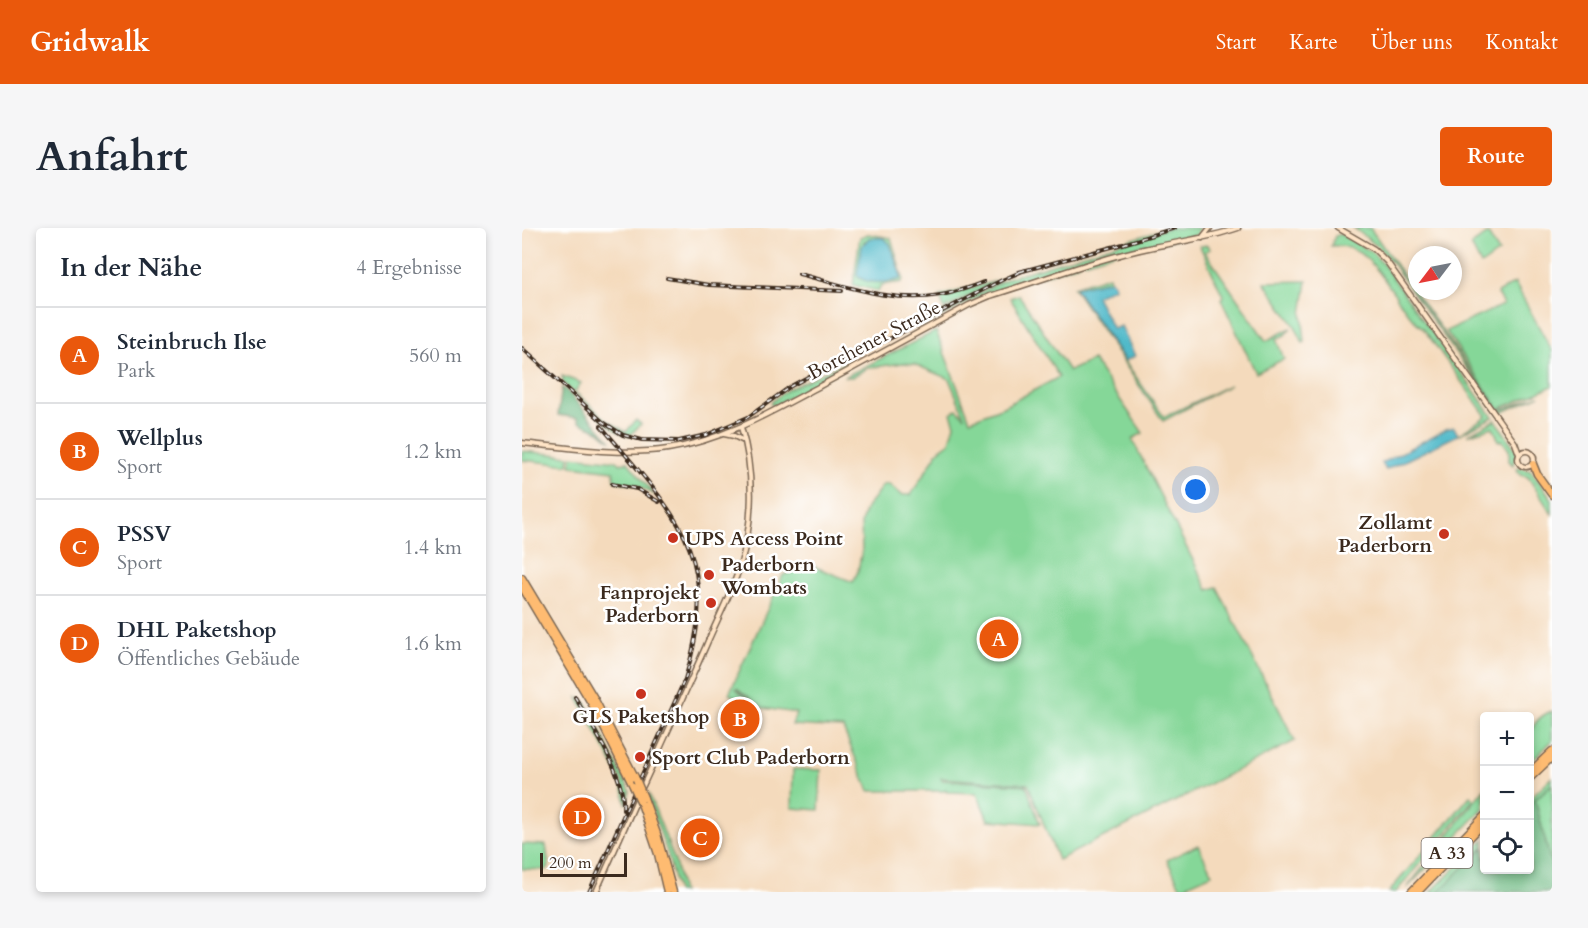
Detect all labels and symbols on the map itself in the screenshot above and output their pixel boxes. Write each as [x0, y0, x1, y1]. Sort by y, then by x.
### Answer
north arrow [1408, 246, 1462, 300]
street label: Borchener Straße [803, 294, 945, 386]
your location [1181, 475, 1210, 504]
place label: Zollamt Paderborn [1338, 509, 1432, 559]
place label: UPS Access Point [685, 525, 843, 552]
marker: Zollamt Paderborn [1437, 527, 1451, 541]
marker: UPS Access Point [666, 531, 680, 545]
place label: Paderborn Wombats [720, 551, 815, 601]
marker: Paderborn Wombats [702, 568, 716, 582]
place label: Fanprojekt Paderborn [599, 579, 699, 629]
marker: Fanprojekt Paderborn [704, 596, 718, 610]
pin: A [980, 616, 1018, 662]
marker: GLS Paketshop [634, 687, 648, 701]
pin: B [720, 696, 760, 742]
place label: GLS Paketshop [572, 703, 710, 730]
place label: Sport Club Paderborn [652, 744, 850, 771]
marker: Sport Club Paderborn [633, 750, 647, 764]
pin: D [562, 794, 602, 840]
pin: C [680, 816, 720, 860]
road number: A 33 [1422, 838, 1472, 868]
scale bar [540, 850, 627, 878]

